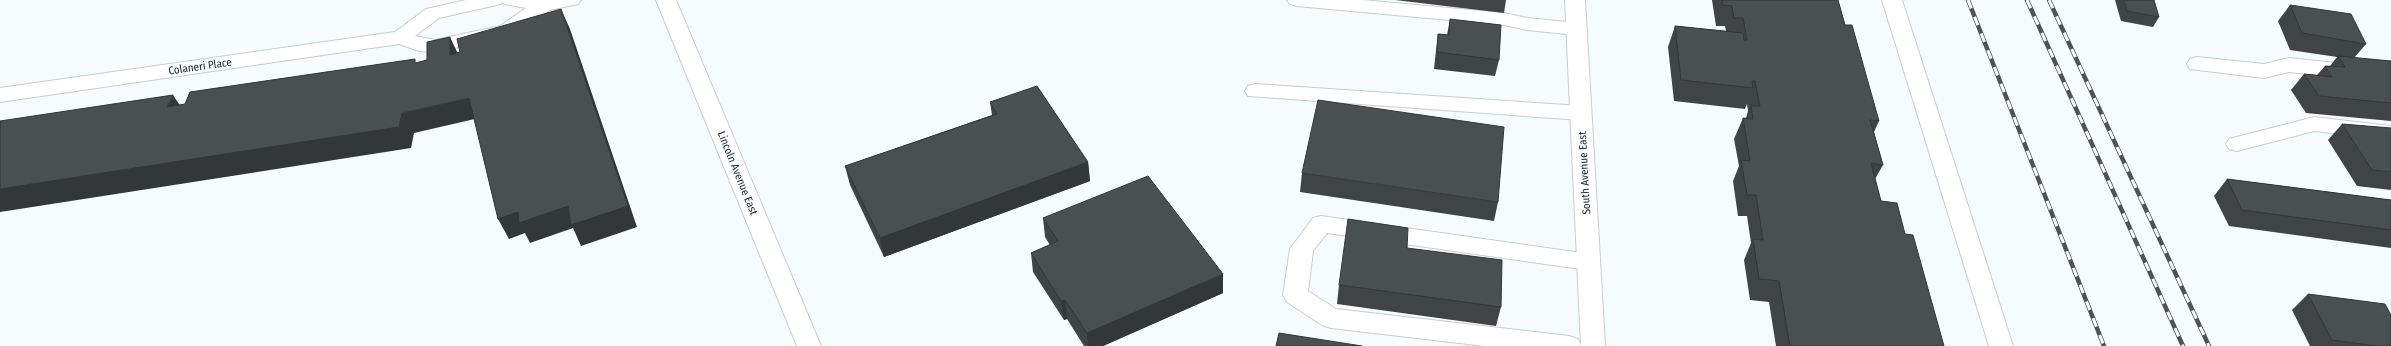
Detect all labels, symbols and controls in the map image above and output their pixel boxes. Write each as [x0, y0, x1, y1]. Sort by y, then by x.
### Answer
street label: Colaneri Place [168, 56, 232, 77]
street label: Lincoln Avenue East [715, 129, 760, 217]
street label: South Avenue East [1576, 131, 1593, 215]

